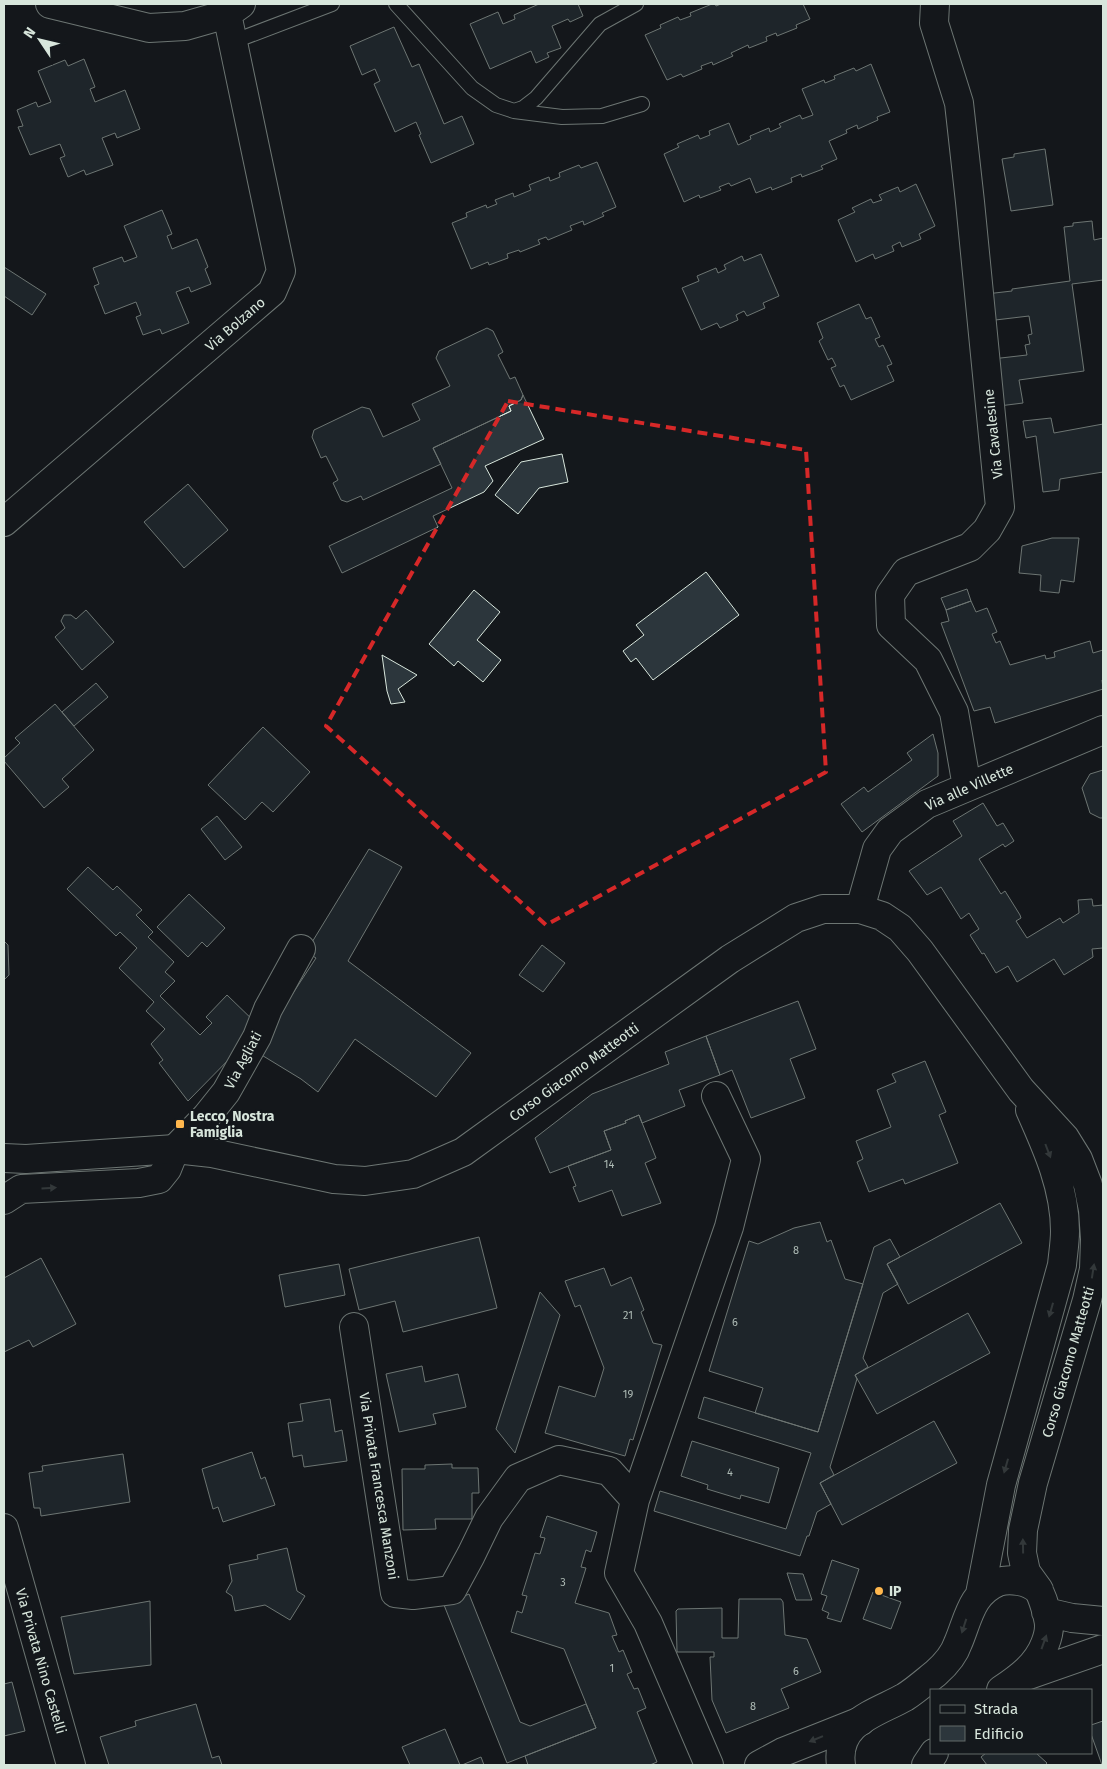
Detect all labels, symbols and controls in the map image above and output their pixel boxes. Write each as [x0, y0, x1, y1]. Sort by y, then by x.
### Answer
north arrow [15, 15, 65, 65]
text: N [20, 24, 39, 42]
street label: Via Bolzano [202, 294, 269, 355]
street label: Via Cavalesine [980, 388, 1007, 480]
street label: Via alle Villette [922, 760, 1016, 815]
street label: Corso Giacomo Matteotti [506, 1020, 643, 1125]
street label: Via Agliati [221, 1028, 266, 1092]
place label: Lecco, Nostra Famiglia [190, 1108, 275, 1141]
marker: Lecco, Nostra Famiglia [174, 1118, 186, 1130]
one-way arrow [1044, 1144, 1052, 1159]
house number: 14 [604, 1158, 614, 1171]
one-way arrow [42, 1183, 58, 1191]
house number: 8 [793, 1244, 799, 1257]
one-way arrow [1089, 1262, 1097, 1278]
street label: Corso Giacomo Matteotti [1039, 1285, 1098, 1440]
one-way arrow [1046, 1302, 1054, 1317]
house number: 21 [623, 1309, 633, 1322]
house number: 6 [732, 1316, 738, 1329]
house number: 19 [623, 1388, 633, 1401]
street label: Via Privata Francesca Manzoni [355, 1391, 402, 1581]
one-way arrow [1002, 1458, 1010, 1474]
house number: 4 [727, 1466, 733, 1479]
one-way arrow [1019, 1538, 1027, 1554]
house number: 3 [560, 1576, 566, 1589]
place label: IP [889, 1583, 902, 1600]
marker: IP [873, 1585, 885, 1597]
street label: Via Privata Nino Castelli [12, 1586, 69, 1736]
one-way arrow [960, 1619, 967, 1634]
one-way arrow [1041, 1635, 1048, 1650]
house number: 1 [610, 1662, 614, 1675]
house number: 6 [793, 1665, 799, 1678]
legend [930, 1689, 1092, 1754]
house number: 8 [750, 1700, 756, 1713]
text: Strada [974, 1700, 1018, 1718]
text: Edificio [974, 1725, 1024, 1743]
one-way arrow [808, 1735, 823, 1743]

